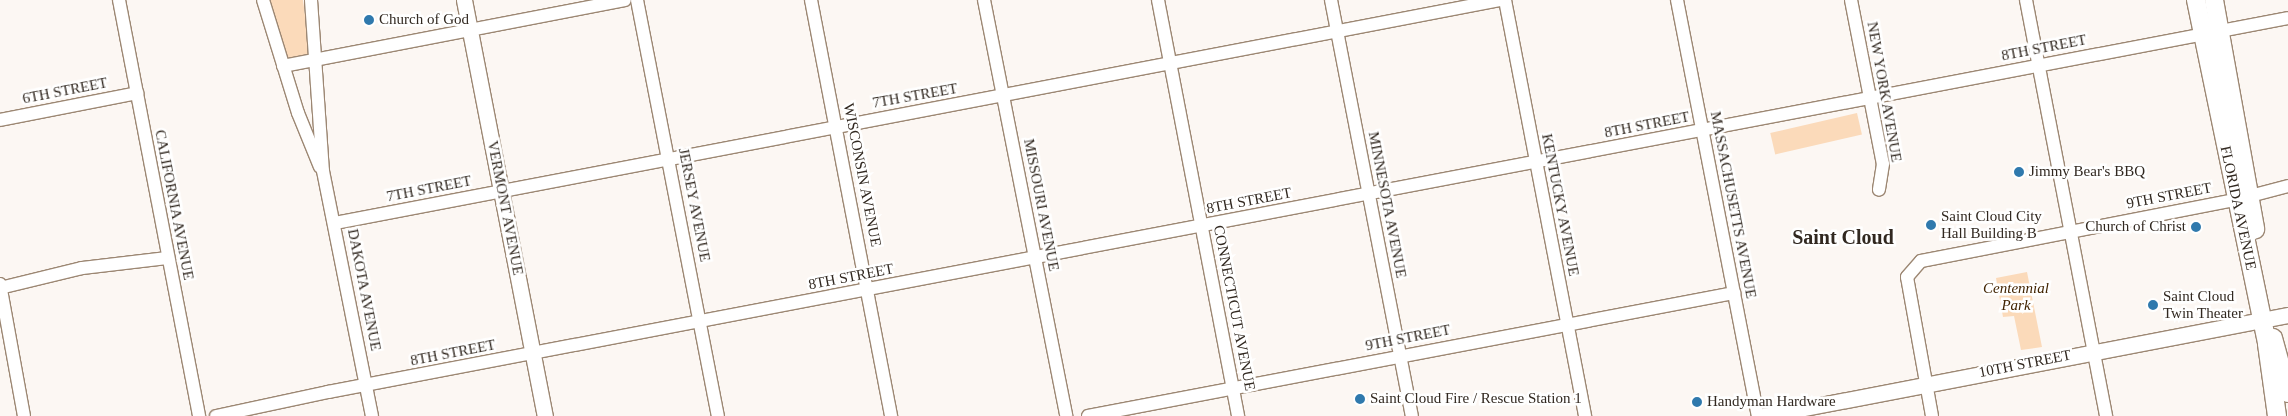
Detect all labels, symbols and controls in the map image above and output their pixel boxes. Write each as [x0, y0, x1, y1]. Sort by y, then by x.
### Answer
place label: Church of God [379, 11, 469, 29]
marker: Church of God [363, 14, 375, 26]
street label: NEW YORK AVENUE [1863, 20, 1905, 164]
street label: 8TH STREET [2000, 31, 2088, 65]
street label: 6TH STREET [21, 74, 109, 108]
street label: 7TH STREET [871, 80, 959, 112]
street label: WISCONSIN AVENUE [839, 101, 885, 249]
street label: 8TH STREET [1603, 108, 1691, 142]
street label: MASSACHUSETTS AVENUE [1706, 110, 1760, 300]
street label: CALIFORNIA AVENUE [150, 128, 198, 282]
street label: MINNESOTA AVENUE [1364, 129, 1410, 281]
street label: KENTUCKY AVENUE [1537, 132, 1583, 278]
street label: MISSOURI AVENUE [1019, 137, 1063, 273]
street label: VERMONT AVENUE [483, 139, 527, 277]
street label: FLORIDA AVENUE [2216, 143, 2260, 273]
street label: JERSEY AVENUE [674, 146, 714, 264]
place label: Jimmy Bear's BBQ [2029, 163, 2145, 181]
marker: Jimmy Bear's BBQ [2013, 166, 2025, 178]
street label: 7TH STREET [385, 172, 473, 206]
street label: 9TH STREET [2125, 179, 2213, 213]
street label: 8TH STREET [1205, 184, 1293, 218]
place label: Saint Cloud City Hall Building B [1941, 207, 2042, 242]
place label: Church of Christ [2085, 218, 2186, 236]
marker: Saint Cloud City Hall Building B [1925, 219, 1937, 231]
marker: Church of Christ [2190, 221, 2202, 233]
street label: CONNECTICUT AVENUE [1209, 223, 1259, 393]
district label: Saint Cloud [1792, 225, 1894, 249]
street label: DAKOTA AVENUE [343, 227, 385, 353]
street label: 8TH STREET [807, 260, 895, 294]
park label: Centennial Park [1983, 279, 2049, 314]
place label: Saint Cloud Twin Theater [2163, 287, 2243, 322]
marker: Saint Cloud Twin Theater [2147, 299, 2159, 311]
street label: 9TH STREET [1364, 321, 1452, 355]
street label: 8TH STREET [409, 336, 497, 370]
street label: 10TH STREET [1977, 346, 2073, 382]
place label: Saint Cloud Fire / Rescue Station 1 [1370, 390, 1582, 408]
marker: Saint Cloud Fire / Rescue Station 1 [1354, 393, 1366, 405]
place label: Handyman Hardware [1707, 393, 1836, 411]
marker: Handyman Hardware [1691, 396, 1703, 408]

